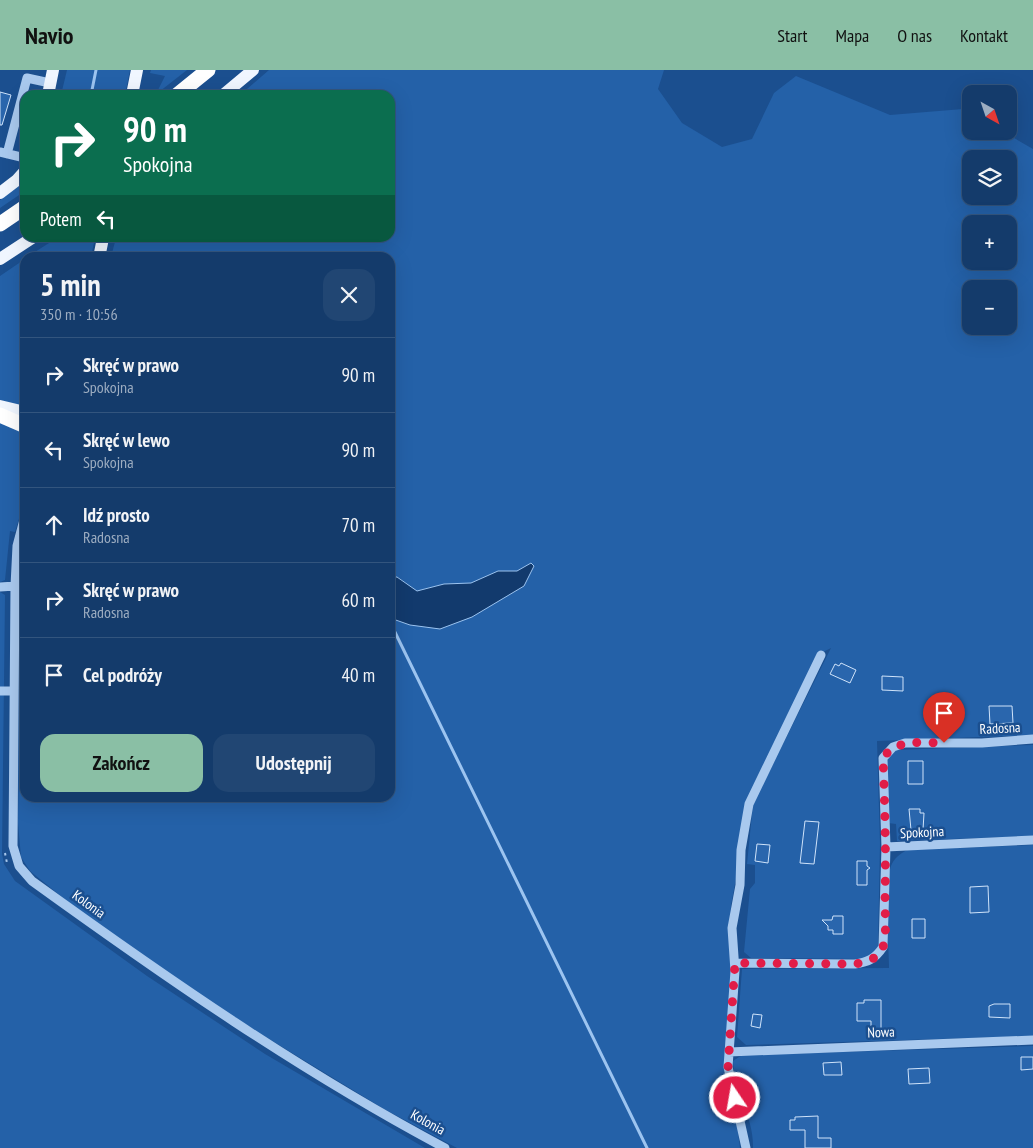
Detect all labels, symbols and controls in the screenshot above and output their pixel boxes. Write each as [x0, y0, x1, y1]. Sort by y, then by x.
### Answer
text: Navio [25, 20, 74, 51]
text: Start [777, 24, 807, 47]
text: Mapa [835, 24, 869, 47]
text: O nas [897, 24, 932, 47]
text: Kontakt [960, 24, 1008, 47]
north arrow [962, 85, 1018, 140]
map controls [962, 85, 1017, 335]
text: 90 m [123, 106, 187, 152]
icon: right [40, 110, 105, 175]
text: Spokojna [123, 150, 193, 178]
button: layers [962, 150, 1017, 205]
icon: left [92, 205, 120, 233]
text: Potem [40, 207, 82, 231]
button: + [962, 215, 1017, 270]
text: 5 min [40, 265, 101, 304]
button: close [323, 269, 375, 321]
button: − [962, 280, 1017, 335]
text: 350 m · 10:56 [40, 304, 118, 324]
text: Skręć w prawo [83, 353, 179, 377]
icon: right [40, 361, 68, 389]
text: 90 m [342, 363, 375, 387]
text: Spokojna [83, 377, 134, 397]
text: Skręć w lewo [83, 428, 170, 452]
icon: left [40, 436, 68, 464]
text: 90 m [342, 438, 375, 462]
text: Spokojna [83, 452, 134, 472]
text: Idź prosto [83, 503, 150, 527]
icon: ahead [40, 511, 68, 539]
text: 70 m [342, 513, 375, 537]
text: Radosna [83, 527, 130, 547]
text: Skręć w prawo [83, 578, 179, 602]
icon: right [40, 586, 68, 614]
text: 60 m [342, 588, 375, 612]
text: Radosna [83, 602, 130, 622]
icon: arrive [40, 661, 68, 689]
text: Cel podróży [83, 663, 162, 687]
text: 40 m [342, 663, 375, 687]
pin [923, 692, 965, 743]
icon: arrive [930, 699, 958, 727]
street label: Radosna [979, 718, 1021, 738]
button: Zakończ [40, 734, 203, 792]
button: Udostępnij [213, 734, 375, 792]
street label: Spokojna [899, 822, 945, 842]
street label: Kolonia [69, 886, 109, 922]
street label: Nowa [867, 1023, 895, 1041]
position arrow [708, 1071, 760, 1123]
street label: Kolonia [408, 1105, 448, 1139]

